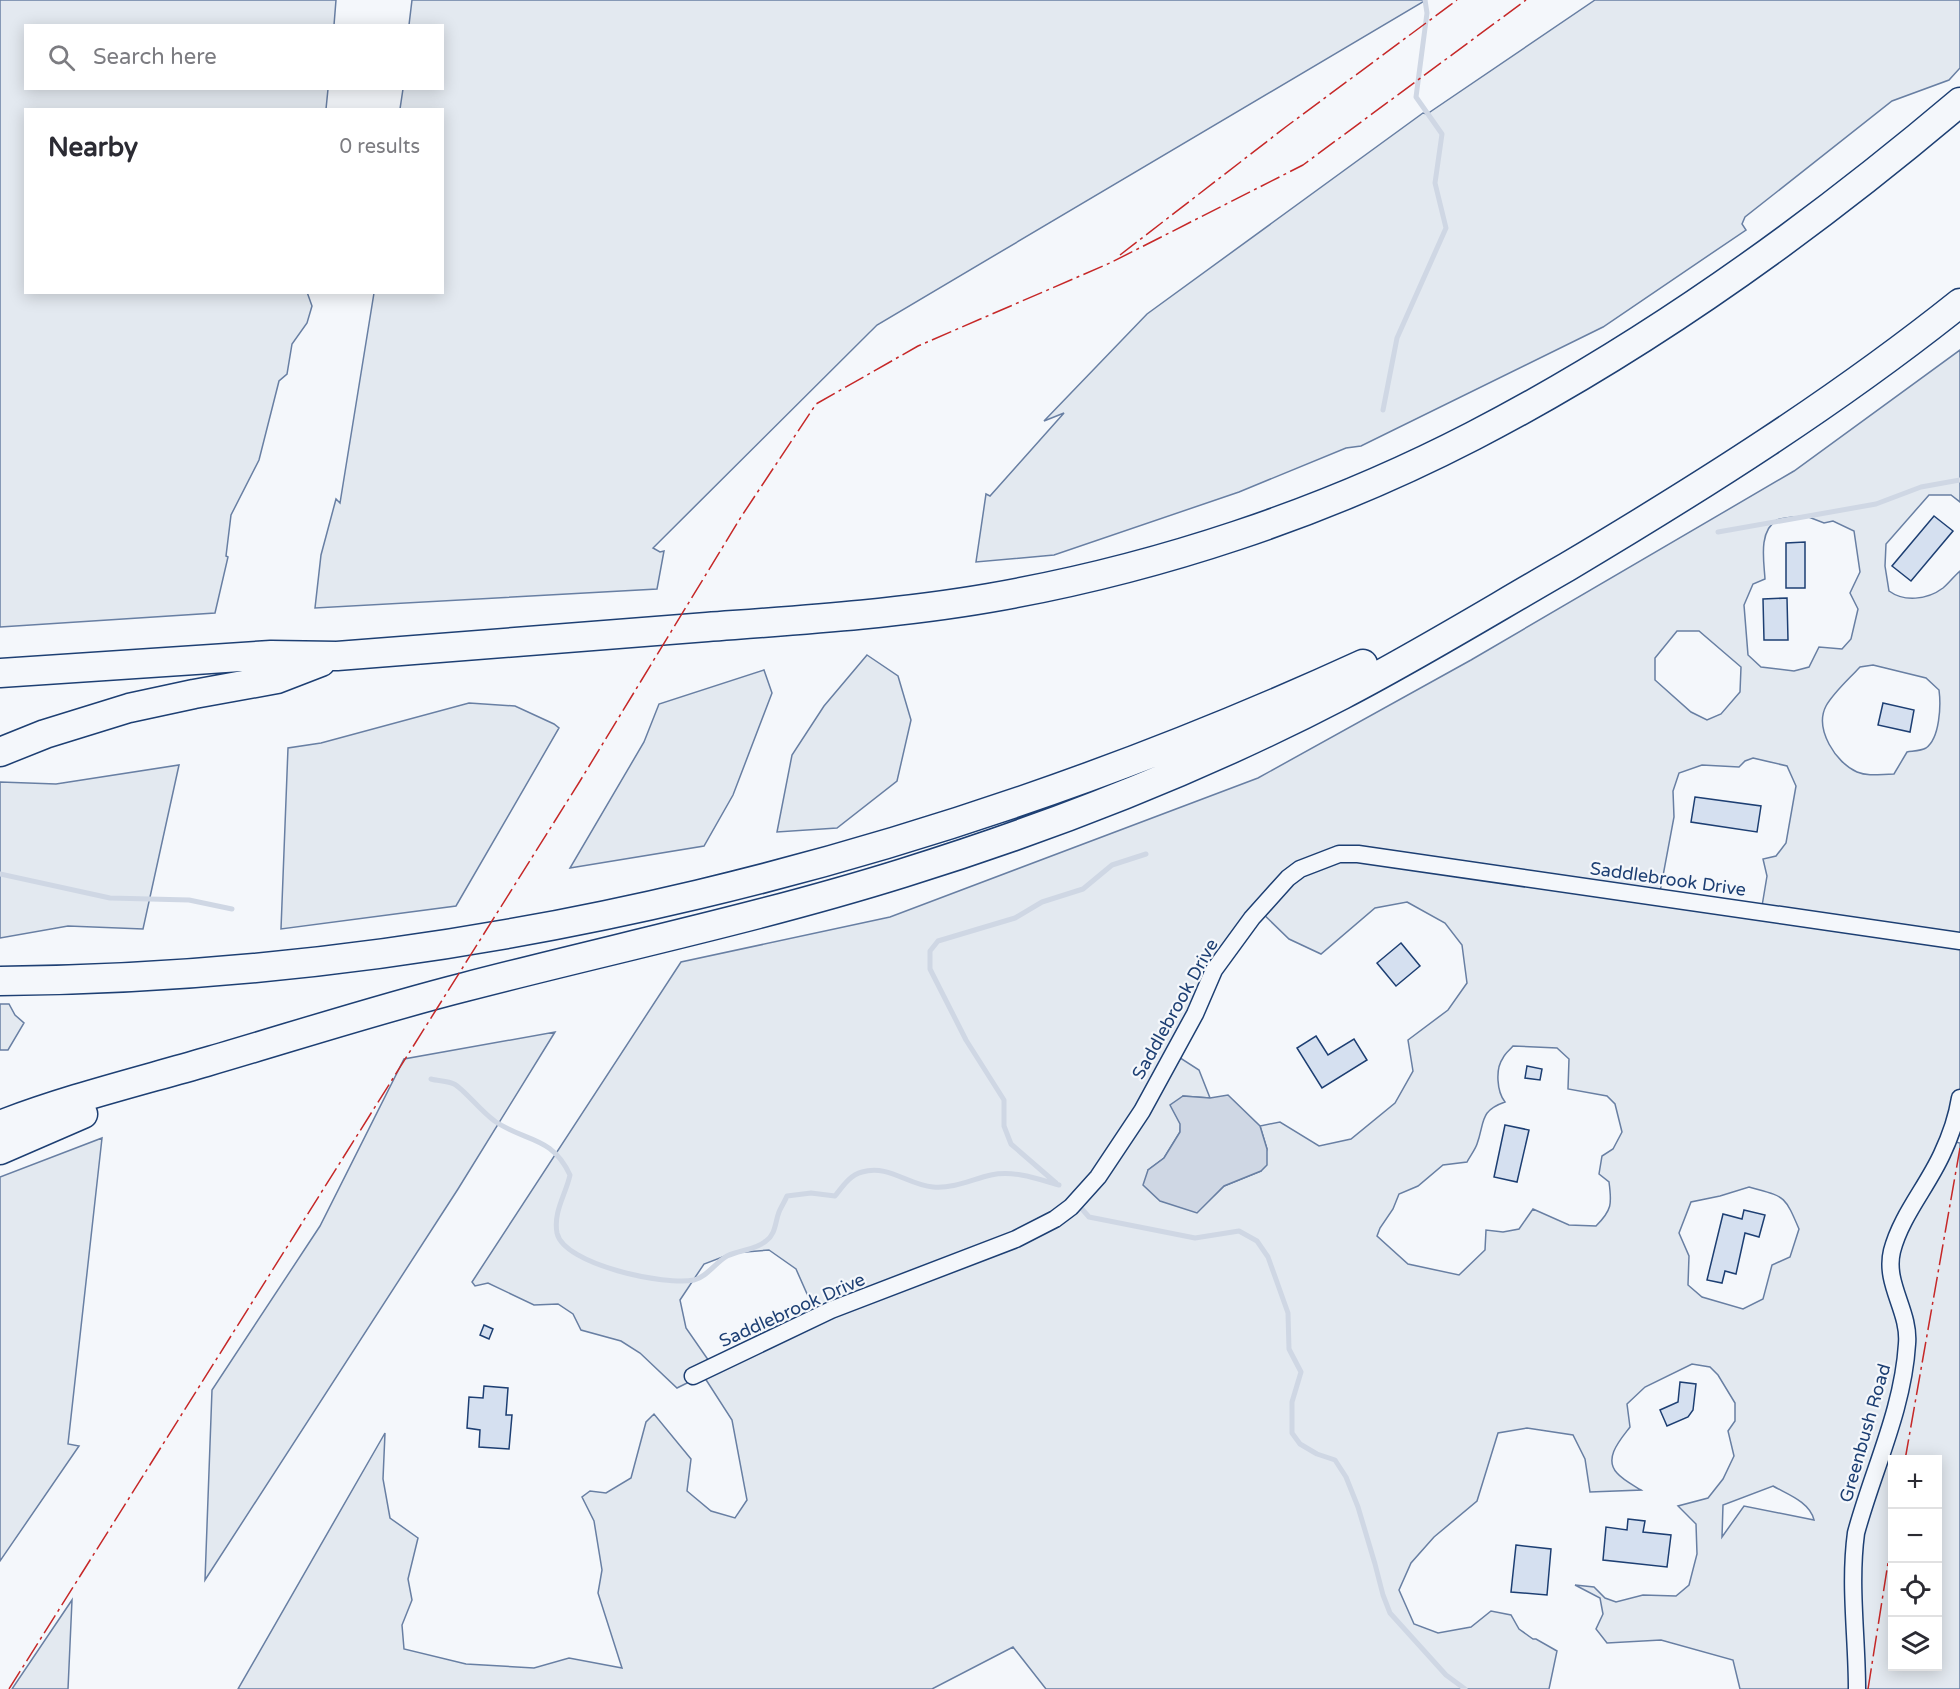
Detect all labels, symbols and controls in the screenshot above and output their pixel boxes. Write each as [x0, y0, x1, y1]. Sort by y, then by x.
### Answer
search box [24, 24, 444, 90]
icon: search [45, 41, 78, 74]
text: Search here [93, 44, 217, 70]
text: Nearby [48, 132, 138, 163]
text: 0 results [340, 135, 420, 159]
street label: Saddlebrook Drive [1589, 857, 1747, 901]
street label: Saddlebrook Drive [1127, 935, 1223, 1083]
street label: Saddlebrook Drive [716, 1268, 868, 1352]
street label: Greenbush Road [1835, 1361, 1895, 1505]
map controls [1888, 1455, 1942, 1671]
button: + [1888, 1455, 1942, 1509]
button: − [1888, 1509, 1942, 1563]
button: locate [1888, 1563, 1942, 1617]
button: layers [1888, 1617, 1942, 1671]

